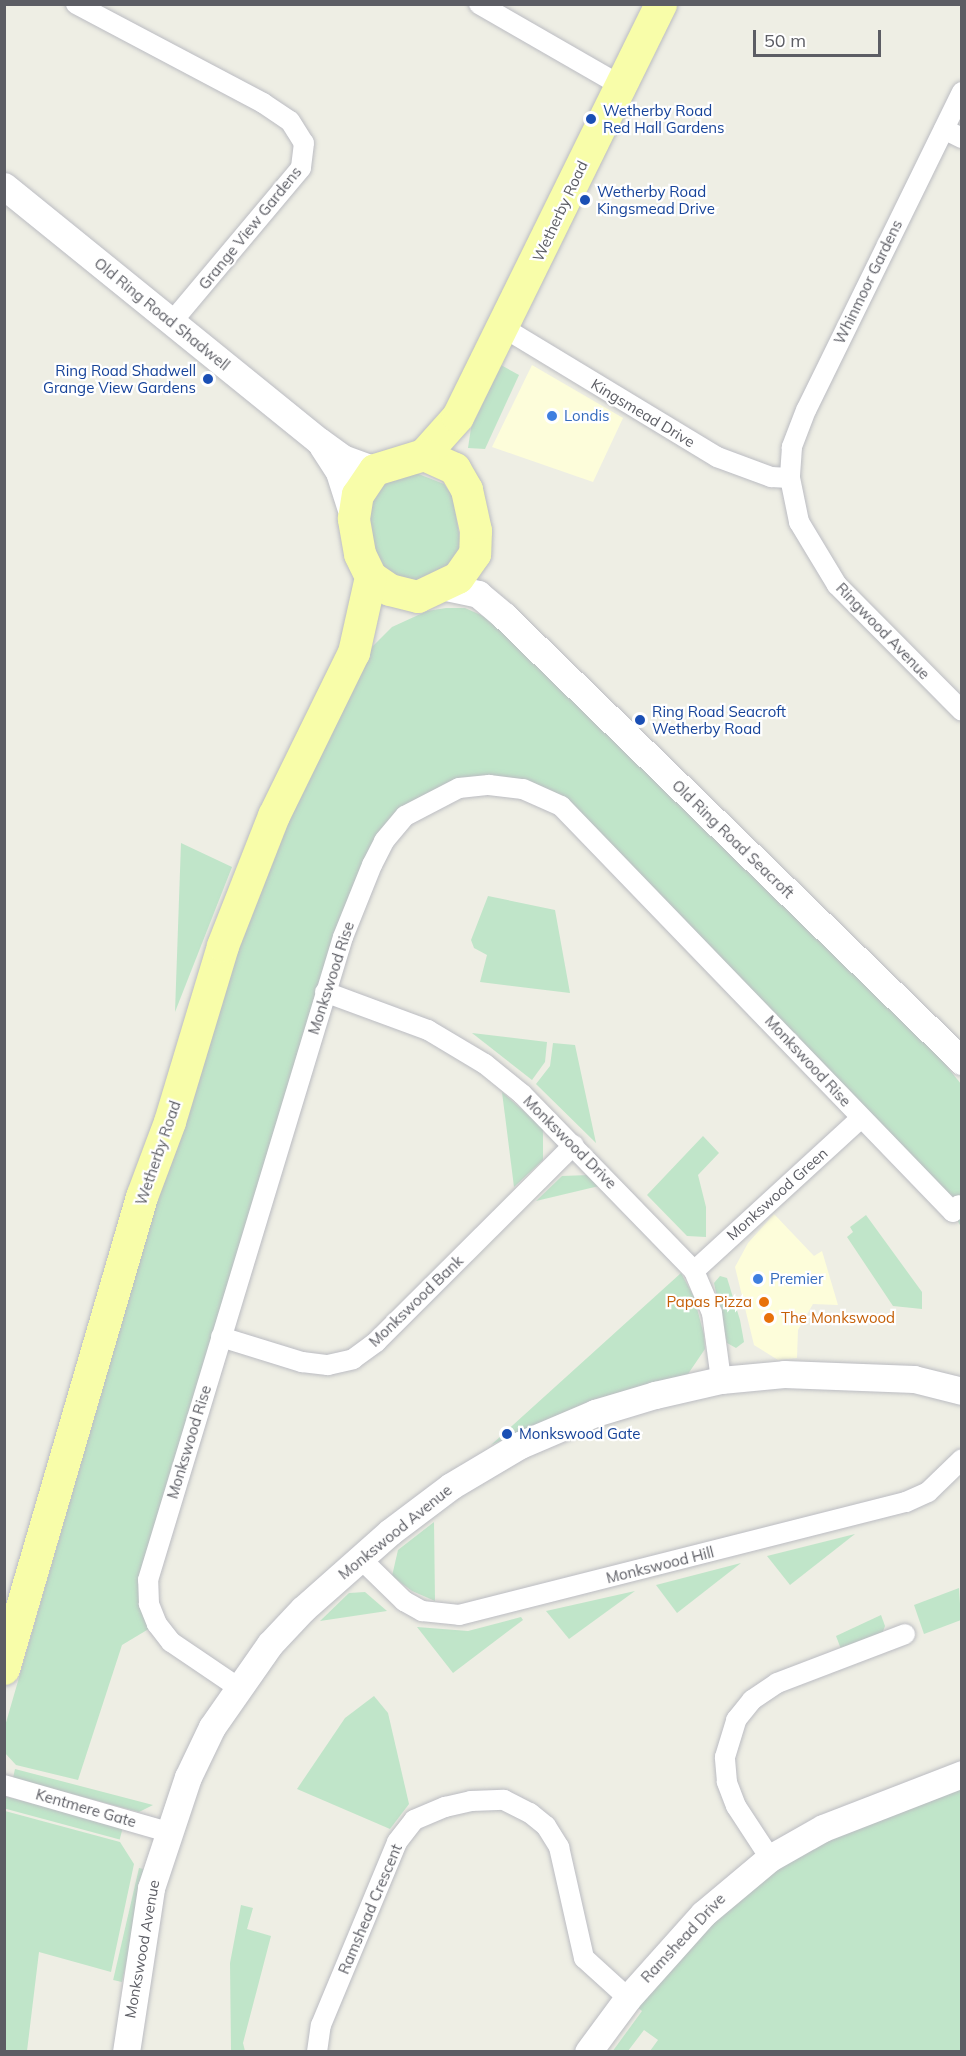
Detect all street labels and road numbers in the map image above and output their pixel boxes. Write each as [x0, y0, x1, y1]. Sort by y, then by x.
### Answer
street label: Wetherby Road [529, 158, 591, 264]
street label: Grange View Gardens [195, 163, 305, 293]
street label: Whinmoor Gardens [830, 217, 906, 347]
street label: Old Ring Road Shadwell [91, 254, 233, 374]
street label: Kingsmead Drive [588, 375, 698, 451]
street label: Ringwood Avenue [832, 579, 934, 683]
street label: Old Ring Road Seacroft [668, 776, 798, 902]
street label: Monkswood Rise [304, 919, 358, 1037]
street label: Monkswood Rise [761, 1012, 855, 1110]
street label: Monkswood Drive [520, 1092, 620, 1192]
street label: Wetherby Road [132, 1098, 184, 1208]
street label: Monkswood Green [723, 1144, 831, 1244]
street label: Monkswood Bank [365, 1252, 467, 1350]
street label: Monkswood Rise [163, 1383, 215, 1501]
street label: Monkswood Avenue [335, 1481, 455, 1583]
street label: Monkswood Hill [604, 1543, 716, 1587]
street label: Kentmere Gate [34, 1785, 138, 1831]
street label: Ramshead Crescent [334, 1841, 406, 1977]
street label: Monkswood Avenue [121, 1878, 163, 2020]
street label: Ramshead Drive [637, 1890, 729, 1986]

